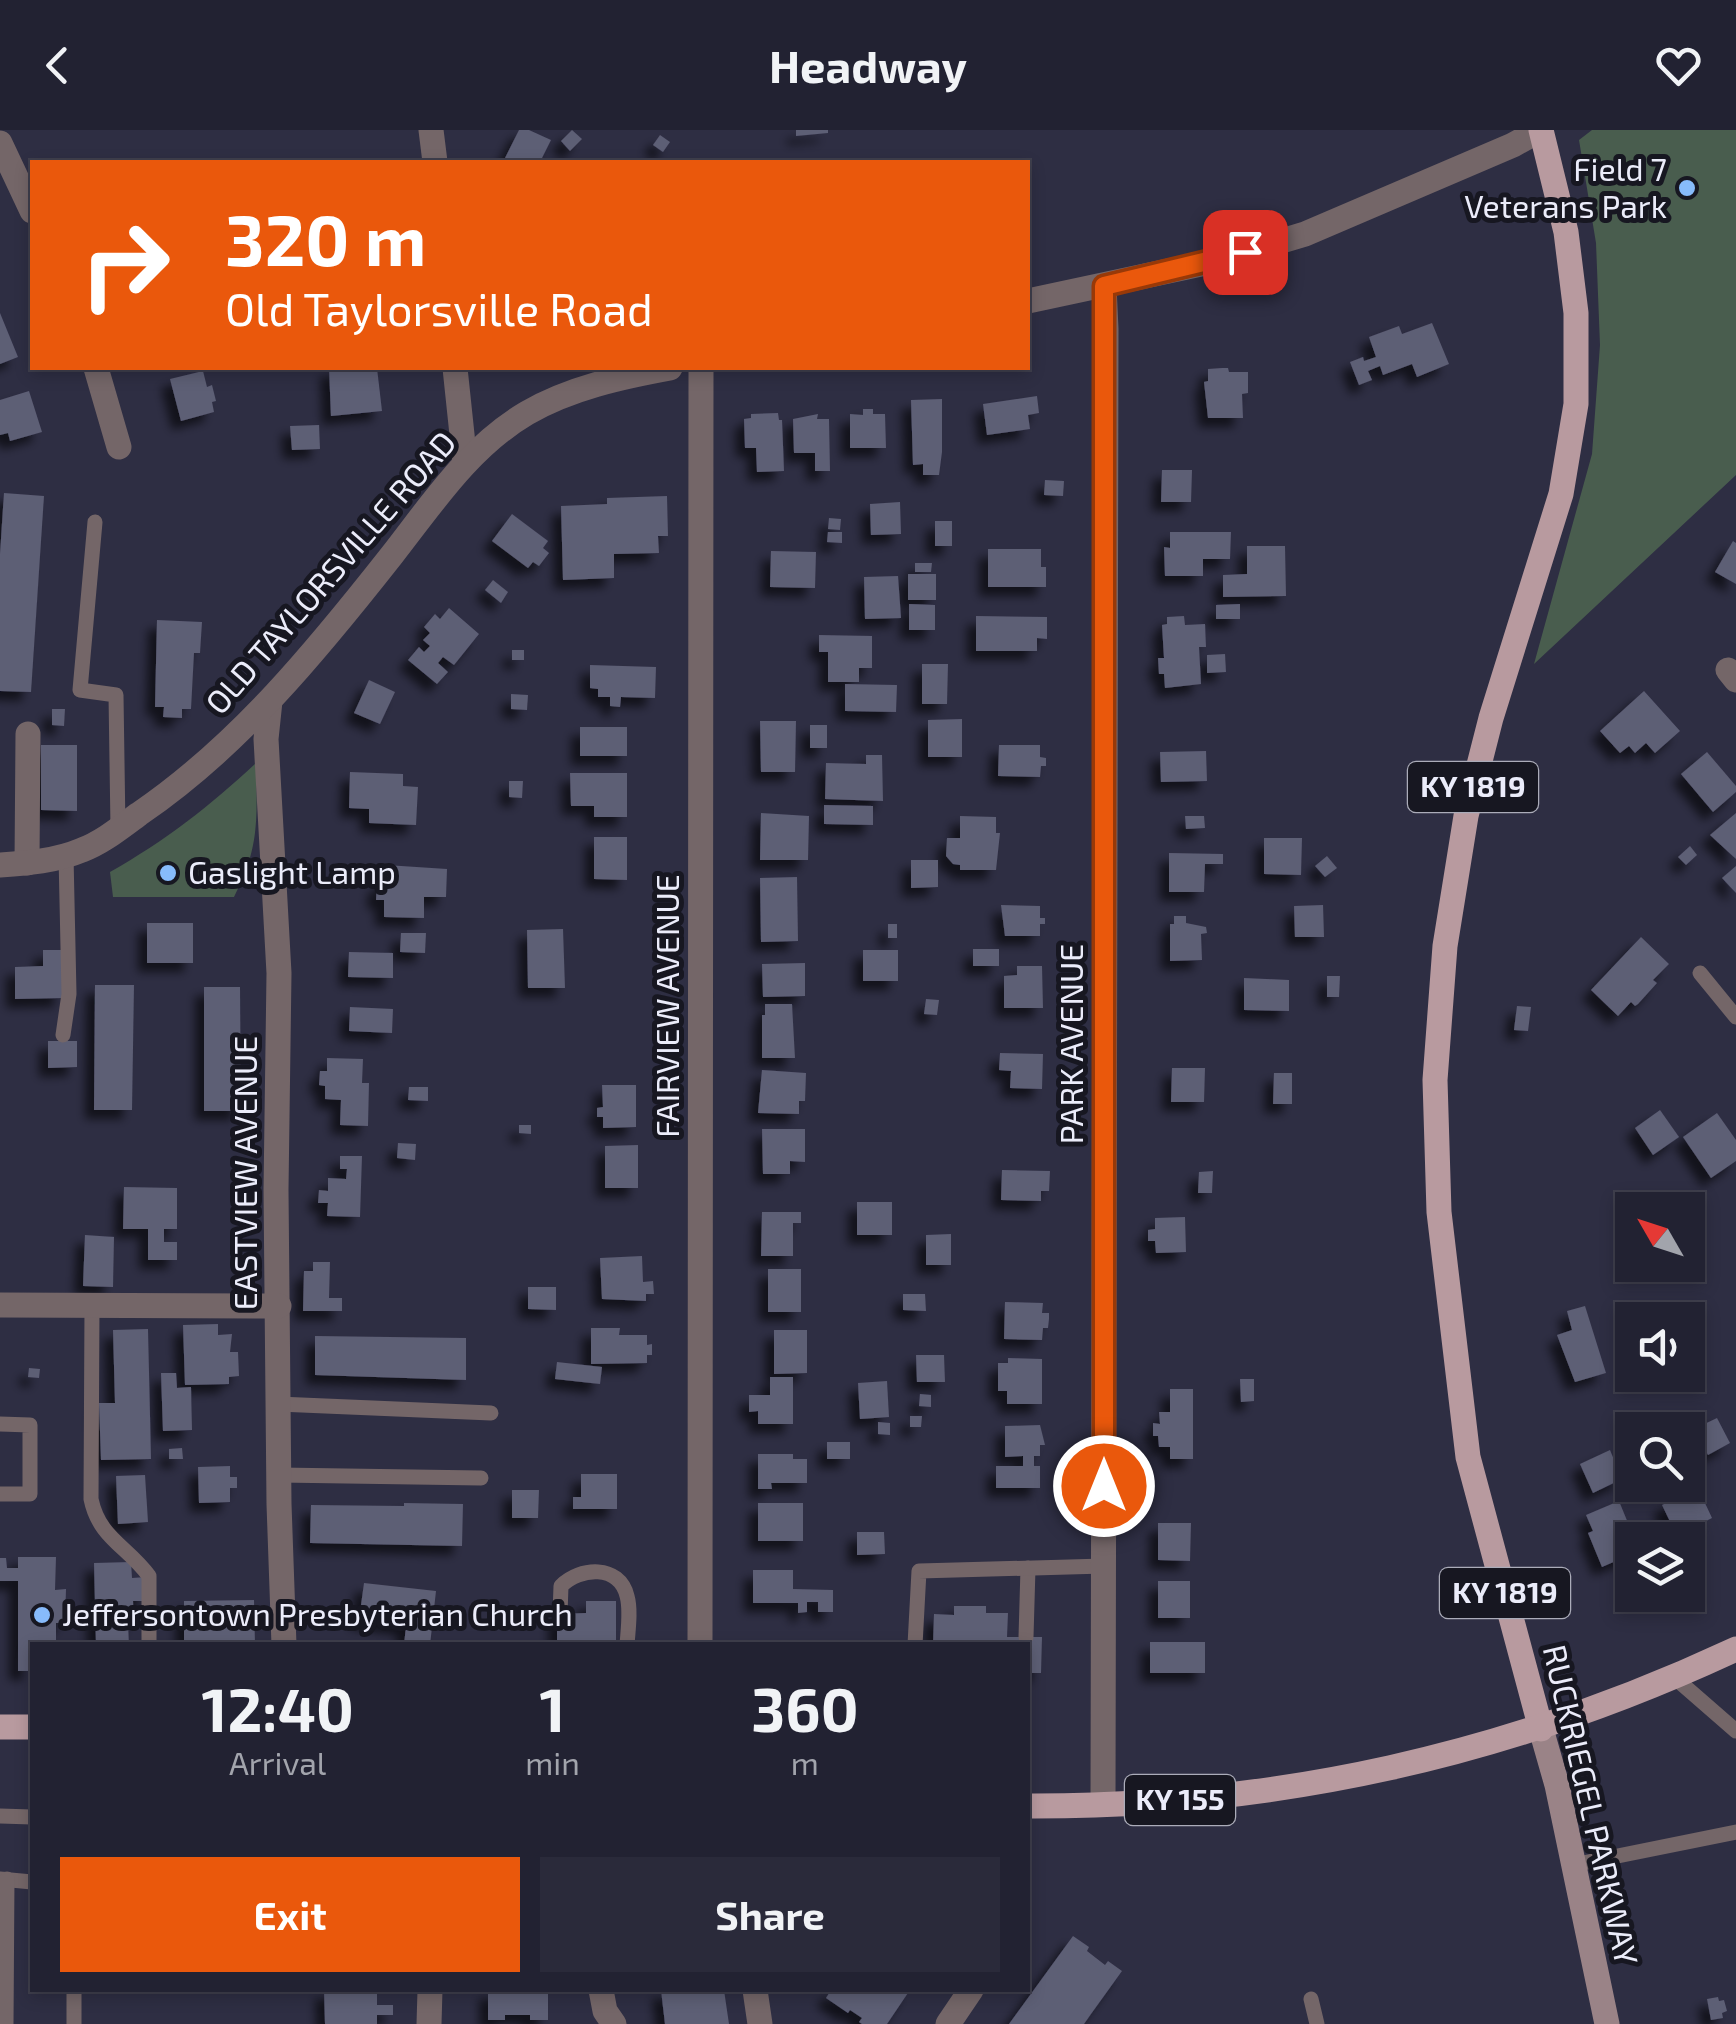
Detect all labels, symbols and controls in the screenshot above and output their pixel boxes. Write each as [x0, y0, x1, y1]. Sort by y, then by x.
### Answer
icon: back [30, 38, 85, 93]
text: Headway [769, 38, 967, 92]
icon: heart [1651, 38, 1706, 93]
place label: Field 7 Veterans Park [1464, 149, 1667, 224]
marker: Field 7 Veterans Park [1676, 177, 1698, 199]
text: 320 m [225, 196, 426, 280]
icon: right [60, 200, 190, 330]
pin [1203, 210, 1288, 295]
icon: arrive [1218, 225, 1273, 280]
text: Old Taylorsville Road [225, 281, 653, 335]
street label: OLD TAYLORSVILLE ROAD [197, 423, 462, 721]
road number: KY 1819 [1408, 762, 1538, 812]
place label: Gaslight Lamp [188, 852, 396, 890]
marker: Gaslight Lamp [157, 862, 179, 884]
street label: FAIRVIEW AVENUE [647, 874, 685, 1138]
street label: PARK AVENUE [1051, 944, 1089, 1144]
street label: EASTVIEW AVENUE [225, 1036, 263, 1310]
north arrow [1615, 1192, 1705, 1282]
map controls [1615, 1192, 1705, 1612]
button: sound [1615, 1302, 1705, 1392]
button: search [1615, 1412, 1705, 1502]
position arrow [1052, 1434, 1156, 1538]
button: layers [1615, 1522, 1705, 1612]
road number: KY 1819 [1440, 1568, 1570, 1618]
place label: Jeffersontown Presbyterian Church [62, 1594, 573, 1632]
marker: Jeffersontown Presbyterian Church [31, 1604, 53, 1626]
street label: RUCKRIEGEL PARKWAY [1537, 1641, 1647, 1968]
text: 12:40 [201, 1672, 354, 1744]
text: 1 [540, 1672, 565, 1744]
text: 360 [751, 1672, 859, 1744]
text: Arrival [229, 1743, 326, 1781]
text: min [525, 1743, 580, 1781]
text: m [791, 1743, 819, 1781]
road number: KY 155 [1125, 1775, 1235, 1825]
button: Exit [60, 1857, 520, 1972]
button: Share [540, 1857, 1000, 1972]

